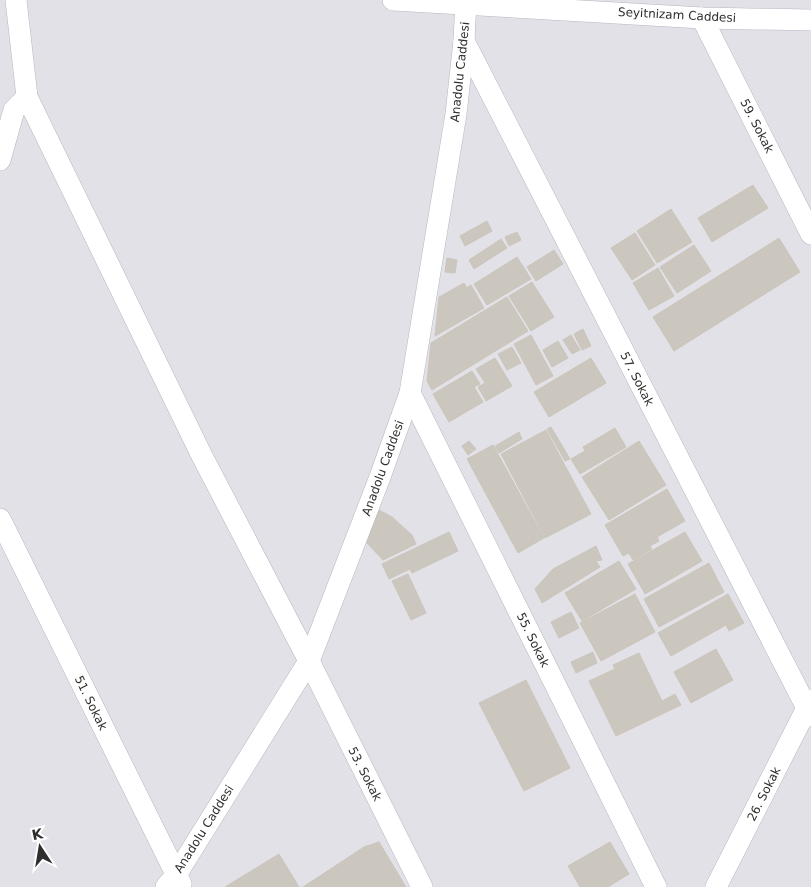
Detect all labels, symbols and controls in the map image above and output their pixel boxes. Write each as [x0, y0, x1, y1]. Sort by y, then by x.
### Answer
street label: Seyitnizam Caddesi [618, 5, 736, 25]
street label: Anadolu Caddesi [448, 21, 472, 123]
street label: 59. Sokak [737, 97, 777, 155]
street label: 57. Sokak [617, 350, 657, 408]
street label: Anadolu Caddesi [359, 418, 407, 518]
street label: 55. Sokak [514, 610, 552, 670]
street label: 51. Sokak [72, 673, 110, 733]
street label: 53. Sokak [345, 745, 385, 803]
street label: 26. Sokak [744, 765, 784, 823]
street label: Anadolu Caddesi [171, 783, 237, 875]
north arrow [15, 822, 65, 872]
text: K [30, 825, 45, 843]

